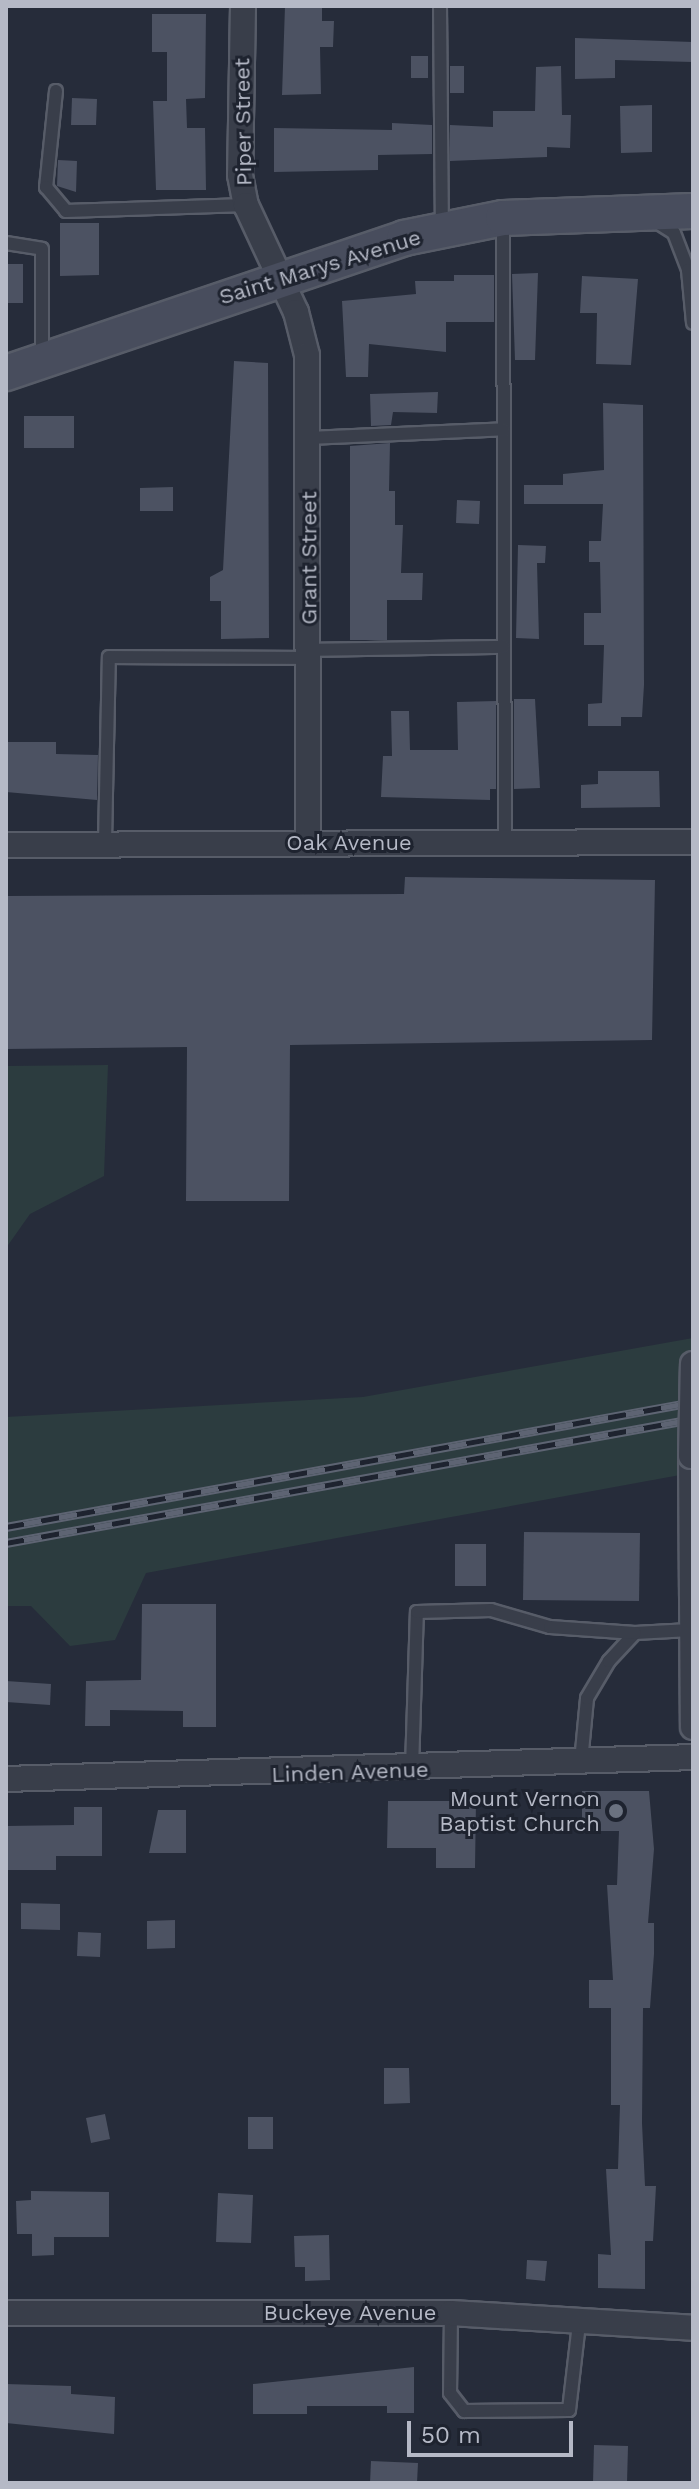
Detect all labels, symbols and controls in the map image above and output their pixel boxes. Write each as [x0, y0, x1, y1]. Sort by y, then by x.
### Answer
street label: Piper Street [229, 58, 257, 186]
street label: Saint Marys Avenue [216, 224, 424, 310]
street label: Grant Street [296, 491, 322, 625]
street label: Oak Avenue [286, 830, 412, 856]
street label: Linden Avenue [271, 1756, 429, 1788]
place label: Mount Vernon Baptist Church [439, 1785, 600, 1836]
marker: Mount Vernon Baptist Church [607, 1802, 625, 1820]
street label: Buckeye Avenue [263, 2300, 437, 2326]
scale bar [411, 2405, 577, 2455]
text: 50 m [421, 2421, 481, 2449]

